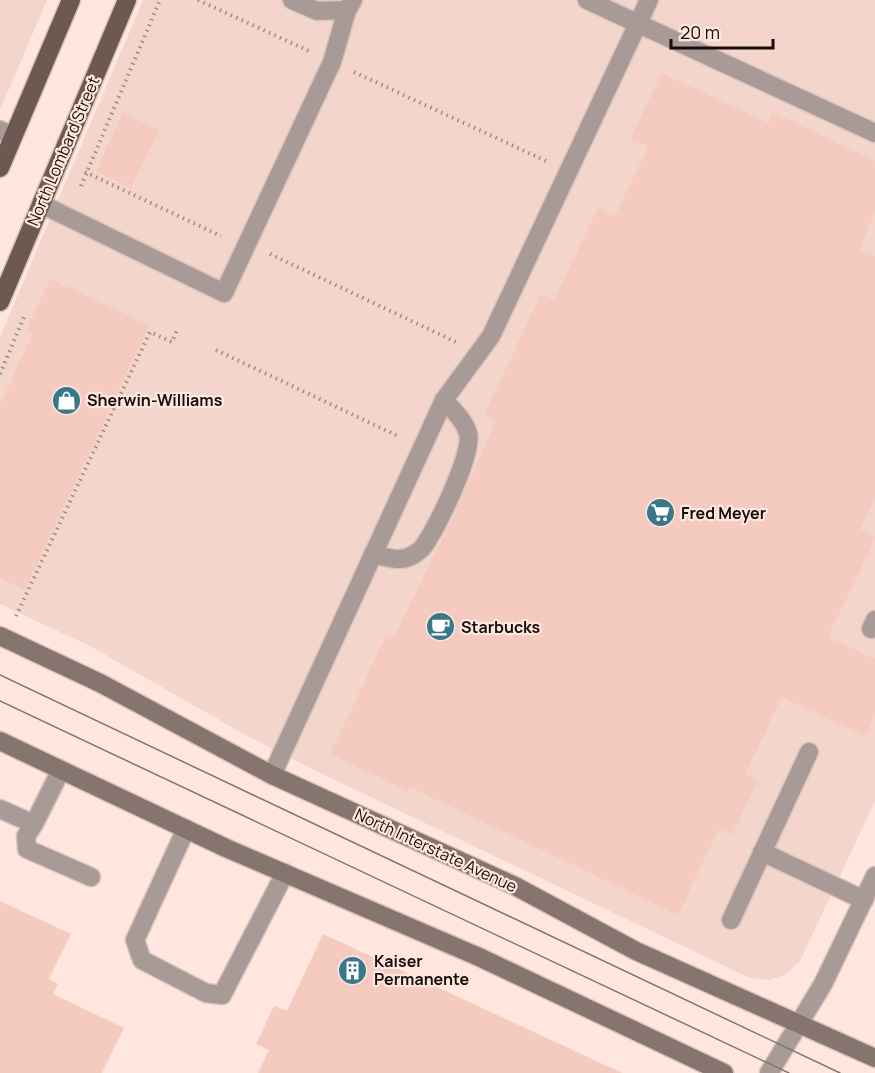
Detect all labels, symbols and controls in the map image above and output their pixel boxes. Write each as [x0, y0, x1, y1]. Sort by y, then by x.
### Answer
scale bar [671, 12, 773, 50]
text: 20 m [680, 20, 720, 44]
street label: North Lombard Street [22, 73, 104, 229]
shop icon: Sherwin-Williams [50, 384, 82, 416]
place label: Sherwin-Williams [87, 389, 223, 411]
supermarket icon: Fred Meyer [644, 497, 676, 529]
place label: Fred Meyer [681, 502, 766, 524]
cafe icon: Starbucks [424, 611, 456, 643]
place label: Starbucks [461, 616, 541, 638]
street label: North Interstate Avenue [351, 803, 521, 897]
place label: Kaiser Permanente [374, 950, 469, 990]
building icon: Kaiser Permanente [337, 954, 369, 986]

